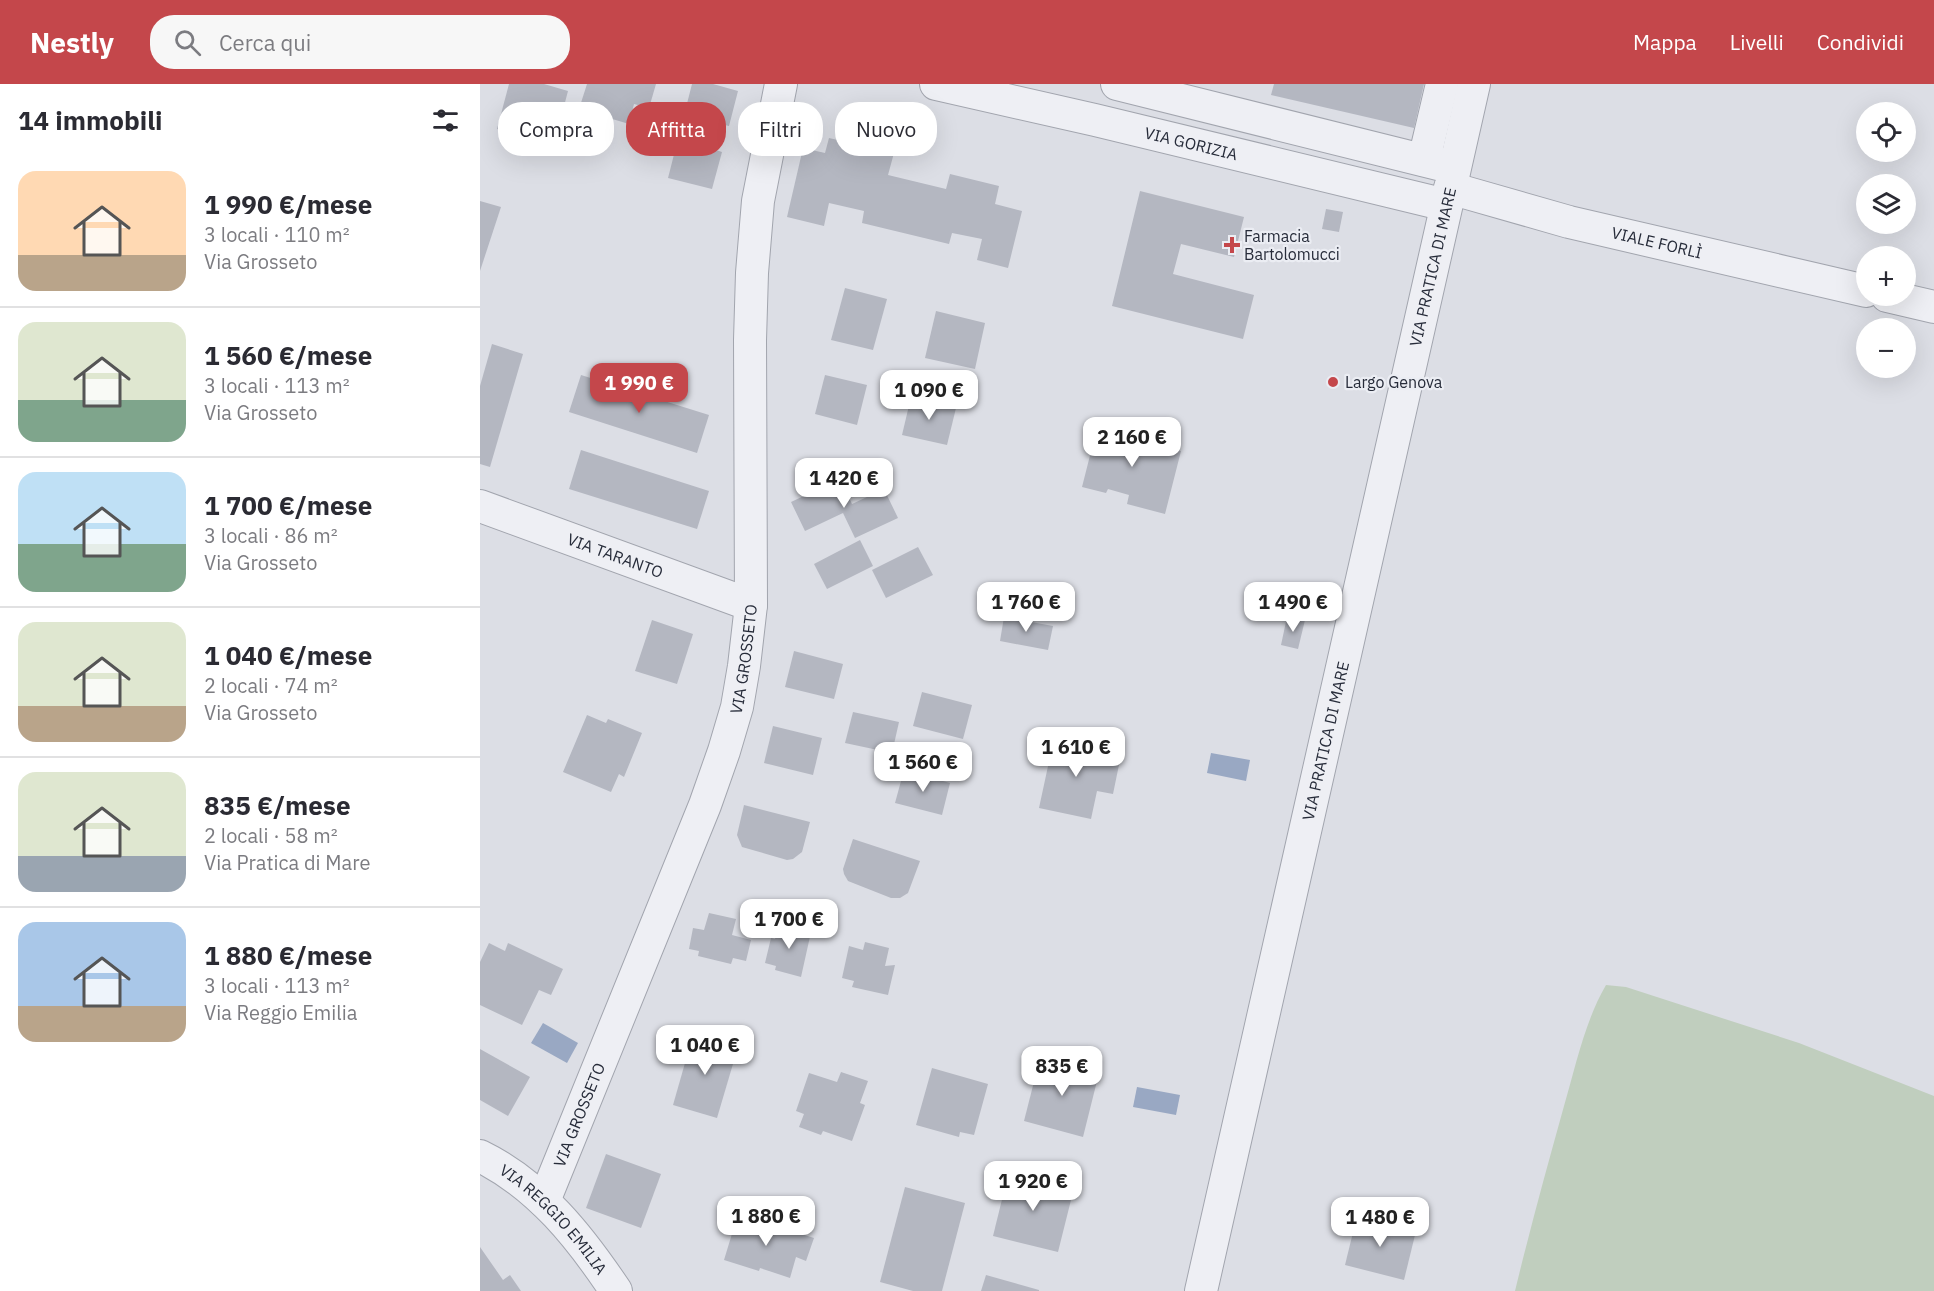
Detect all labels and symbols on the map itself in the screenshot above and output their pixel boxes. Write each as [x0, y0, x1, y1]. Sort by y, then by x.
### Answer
street label: VIA GORIZIA [1143, 122, 1240, 164]
street label: VIA PRATICA DI MARE [1405, 185, 1460, 348]
street label: VIALE FORLÌ [1610, 222, 1704, 263]
place label: Farmacia Bartolomucci [1244, 226, 1340, 264]
marker: Farmacia Bartolomucci [1225, 238, 1239, 252]
pin: 1 990 € [584, 363, 694, 414]
pin: 1 090 € [874, 370, 984, 421]
place label: Largo Genova [1345, 372, 1443, 392]
marker: Largo Genova [1326, 375, 1340, 389]
pin: 2 160 € [1077, 417, 1187, 468]
pin: 1 420 € [789, 458, 899, 509]
street label: VIA TARANTO [565, 529, 666, 582]
pin: 1 760 € [971, 582, 1081, 633]
pin: 1 490 € [1238, 582, 1348, 633]
street label: VIA GROSSETO [725, 603, 761, 716]
street label: VIA PRATICA DI MARE [1298, 659, 1353, 822]
pin: 1 610 € [1021, 727, 1131, 778]
pin: 1 560 € [868, 742, 978, 793]
pin: 1 700 € [734, 899, 844, 950]
pin: 1 040 € [650, 1025, 760, 1076]
pin: 835 € [1020, 1046, 1104, 1097]
street label: VIA GROSSETO [549, 1060, 609, 1170]
street label: VIA REGGIO EMILIA [496, 1160, 612, 1278]
pin: 1 920 € [978, 1161, 1088, 1212]
pin: 1 880 € [711, 1196, 821, 1247]
pin: 1 480 € [1325, 1197, 1435, 1248]

